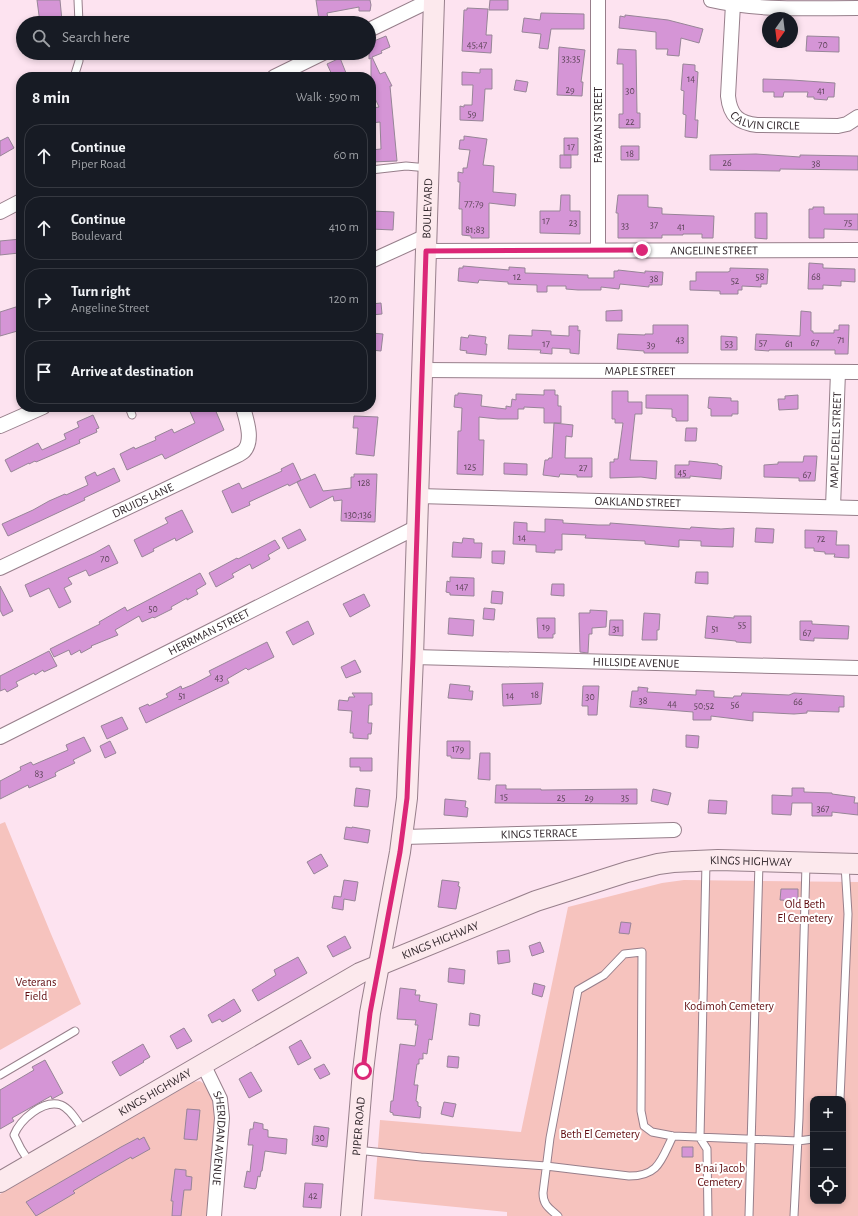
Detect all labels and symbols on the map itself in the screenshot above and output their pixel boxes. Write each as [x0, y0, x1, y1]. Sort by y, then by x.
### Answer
north arrow [762, 12, 798, 48]
house number: 45;47 [467, 40, 487, 50]
house number: 70 [818, 40, 828, 50]
house number: 33;35 [562, 54, 580, 64]
house number: 14 [687, 74, 695, 84]
house number: 29 [565, 85, 575, 95]
house number: 30 [625, 86, 635, 96]
house number: 41 [817, 86, 825, 96]
street label: FABYAN STREET [592, 87, 604, 163]
house number: 59 [468, 109, 477, 119]
street label: CALVIN CIRCLE [728, 109, 800, 132]
house number: 22 [625, 117, 635, 127]
house number: 17 [567, 142, 575, 152]
house number: 18 [626, 149, 634, 159]
house number: 26 [722, 158, 732, 168]
house number: 38 [812, 159, 821, 169]
street label: BOULEVARD [420, 178, 434, 239]
house number: 77;79 [464, 199, 484, 209]
house number: 17 [542, 216, 550, 226]
house number: 23 [569, 218, 577, 228]
house number: 75 [844, 218, 852, 228]
house number: 37 [650, 220, 658, 230]
house number: 33 [621, 221, 629, 231]
house number: 41 [677, 222, 685, 232]
house number: 81;83 [465, 225, 485, 235]
route end [633, 241, 651, 259]
street label: ANGELINE STREET [670, 244, 758, 256]
house number: 12 [513, 272, 521, 282]
house number: 58 [756, 272, 765, 282]
house number: 68 [811, 272, 821, 282]
house number: 38 [650, 274, 659, 284]
house number: 52 [731, 276, 740, 286]
house number: 43 [676, 335, 684, 345]
house number: 71 [837, 335, 845, 345]
house number: 57 [759, 338, 767, 348]
house number: 67 [811, 338, 819, 348]
house number: 17 [542, 339, 550, 349]
house number: 53 [725, 339, 733, 349]
house number: 61 [785, 339, 793, 349]
house number: 39 [647, 340, 656, 350]
street label: MAPLE STREET [604, 365, 676, 377]
street label: MAPLE DELL STREET [828, 391, 843, 488]
house number: 125 [464, 462, 476, 472]
house number: 27 [579, 463, 587, 473]
house number: 45 [678, 468, 687, 478]
house number: 67 [803, 470, 811, 480]
house number: 128 [358, 478, 371, 488]
street label: DRUIDS LANE [110, 481, 175, 520]
street label: OAKLAND STREET [595, 495, 681, 509]
house number: 130;136 [344, 510, 372, 520]
house number: 14 [518, 533, 526, 543]
house number: 72 [817, 534, 826, 544]
house number: 70 [100, 554, 110, 564]
house number: 147 [456, 582, 468, 592]
house number: 50 [148, 604, 158, 614]
street label: HERRMAN STREET [166, 606, 252, 657]
house number: 55 [738, 620, 746, 630]
house number: 19 [542, 622, 550, 632]
house number: 31 [612, 624, 620, 634]
house number: 51 [711, 624, 719, 634]
house number: 67 [803, 628, 811, 638]
street label: HILLSIDE AVENUE [592, 655, 680, 670]
house number: 43 [215, 673, 223, 683]
house number: 18 [531, 690, 539, 700]
house number: 51 [178, 691, 186, 701]
house number: 14 [506, 691, 514, 701]
house number: 30 [585, 692, 595, 702]
house number: 38 [639, 696, 648, 706]
house number: 66 [793, 697, 803, 707]
house number: 44 [667, 699, 677, 709]
house number: 56 [731, 700, 740, 710]
house number: 50;52 [694, 701, 715, 711]
house number: 179 [452, 744, 464, 754]
house number: 83 [35, 769, 43, 779]
house number: 15 [500, 792, 508, 802]
house number: 25 [557, 793, 565, 803]
house number: 29 [584, 793, 594, 803]
house number: 35 [621, 793, 629, 803]
house number: 367 [817, 804, 830, 814]
street label: KINGS TERRACE [501, 826, 578, 840]
street label: KINGS HIGHWAY [709, 854, 793, 868]
park label: Old Beth El Cemetery [777, 898, 833, 925]
street label: KINGS HIGHWAY [400, 919, 481, 961]
park label: Veterans Field [16, 976, 56, 1002]
park label: Kodimoh Cemetery [684, 1000, 774, 1013]
route start [354, 1062, 372, 1080]
street label: KINGS HIGHWAY [116, 1066, 194, 1118]
street label: SHERIDAN AVENUE [211, 1089, 228, 1186]
street label: PIPER ROAD [350, 1096, 367, 1156]
park label: Beth El Cemetery [560, 1128, 640, 1141]
house number: 30 [315, 1133, 325, 1143]
park label: B'nai Jacob Cemetery [695, 1162, 745, 1189]
house number: 42 [308, 1191, 318, 1201]

